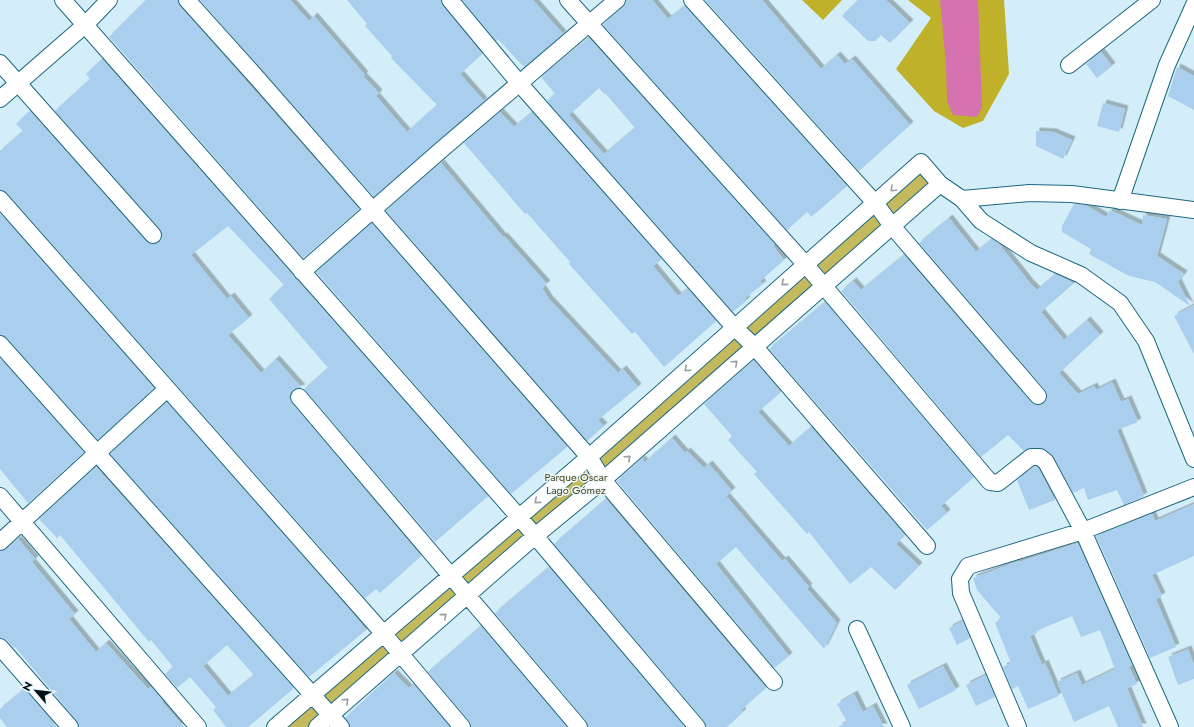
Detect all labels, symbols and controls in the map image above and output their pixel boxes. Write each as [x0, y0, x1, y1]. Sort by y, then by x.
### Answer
one-way arrow [890, 184, 898, 191]
one-way arrow [782, 279, 789, 286]
one-way arrow [730, 360, 738, 367]
one-way arrow [684, 364, 691, 371]
one-way arrow [623, 456, 630, 463]
park label: Parque Óscar Lago Gómez [544, 469, 608, 498]
one-way arrow [534, 497, 541, 504]
one-way arrow [439, 613, 446, 620]
north arrow [16, 671, 56, 711]
text: N [18, 679, 36, 694]
one-way arrow [341, 699, 349, 706]

